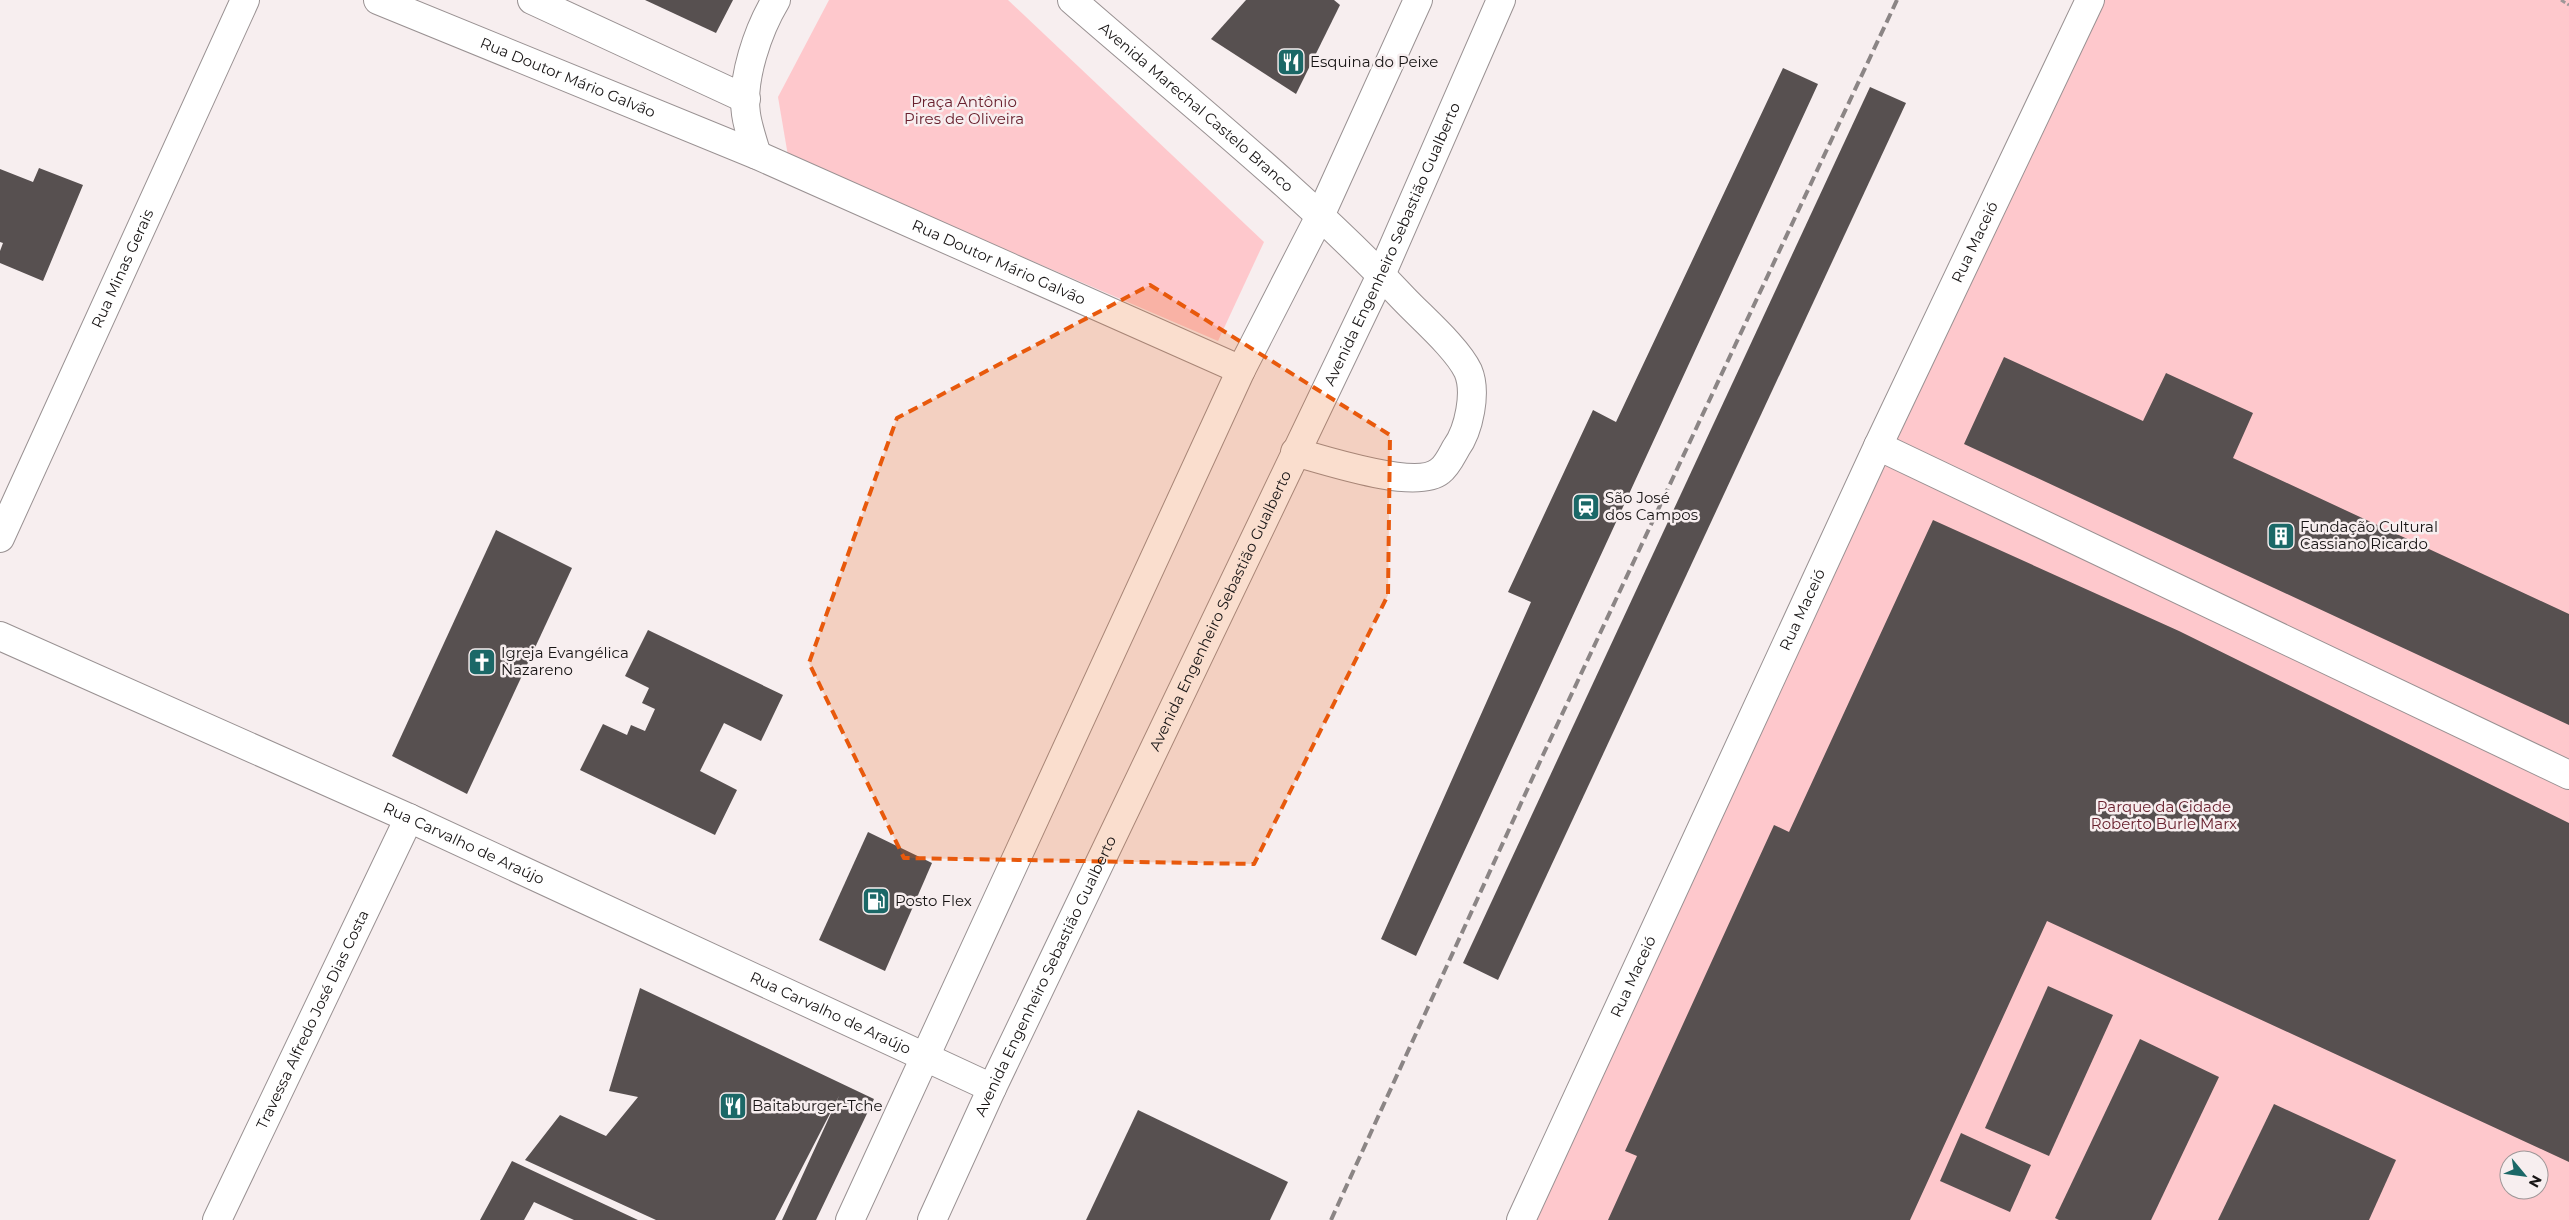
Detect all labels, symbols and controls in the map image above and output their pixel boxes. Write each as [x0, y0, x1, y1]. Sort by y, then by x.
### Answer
street label: Avenida Marechal Castelo Branco [1095, 18, 1297, 196]
street label: Rua Doutor Mário Galvão [477, 33, 658, 121]
restaurant icon: Esquina do Peixe [1276, 47, 1306, 77]
place label: Esquina do Peixe [1310, 52, 1438, 71]
park label: Praça Antônio Pires de Oliveira [904, 92, 1024, 128]
street label: Avenida Engenheiro Sebastião Gualberto [1319, 99, 1464, 389]
street label: Rua Maceió [1947, 198, 2002, 286]
street label: Rua Minas Gerais [87, 206, 158, 331]
street label: Rua Doutor Mário Galvão [909, 215, 1089, 309]
street label: Avenida Engenheiro Sebastião Gualberto [1145, 467, 1295, 754]
place label: São José dos Campos [1605, 488, 1698, 524]
station icon: São José dos Campos [1571, 492, 1601, 522]
place label: Fundação Cultural Cassiano Ricardo [2300, 517, 2438, 553]
building icon: Fundação Cultural Cassiano Ricardo [2266, 521, 2296, 551]
street label: Rua Maceió [1775, 566, 1829, 653]
place label: Igreja Evangélica Nazareno [501, 643, 629, 679]
church icon: Igreja Evangélica Nazareno [467, 647, 497, 677]
park label: Parque da Cidade Roberto Burle Marx [2091, 797, 2237, 833]
street label: Rua Carvalho de Araújo [380, 798, 548, 888]
street label: Avenida Engenheiro Sebastião Gualberto [970, 833, 1120, 1119]
fuel station icon: Posto Flex [861, 886, 891, 916]
place label: Posto Flex [895, 891, 972, 910]
street label: Travessa Alfredo José Dias Costa [252, 907, 373, 1132]
street label: Rua Maceió [1606, 933, 1660, 1020]
street label: Rua Carvalho de Araújo [747, 967, 914, 1058]
restaurant icon: Baitaburger-Tche [718, 1091, 748, 1121]
place label: Baitaburger-Tche [752, 1096, 883, 1115]
north arrow [2499, 1150, 2549, 1200]
text: N [2525, 1172, 2546, 1191]

